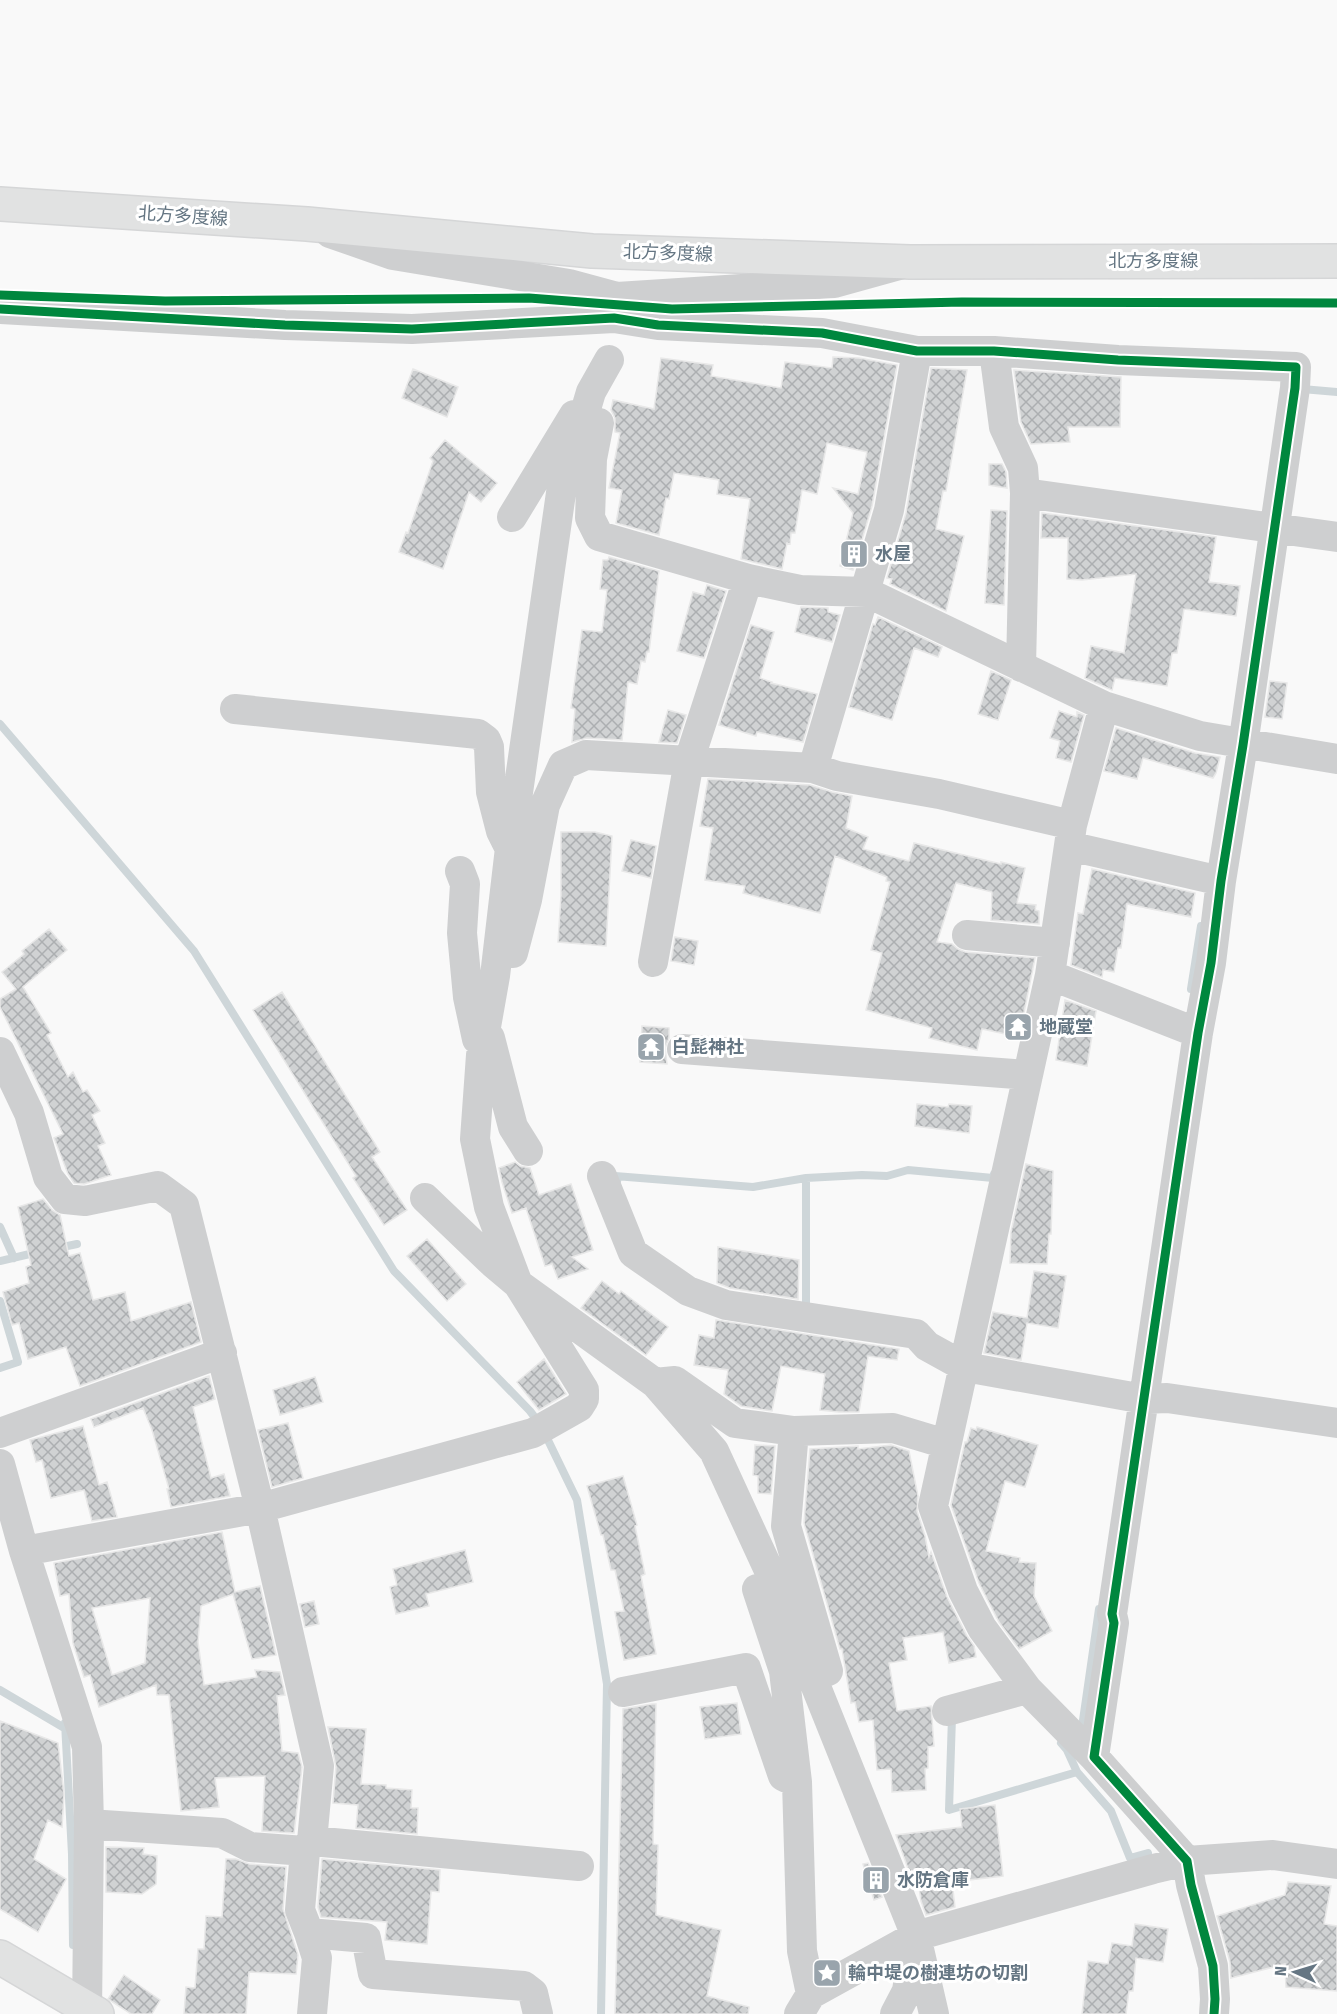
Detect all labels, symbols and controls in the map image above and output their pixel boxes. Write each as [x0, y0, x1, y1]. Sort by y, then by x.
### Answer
street label: 北方多度線 [137, 202, 229, 230]
street label: 北方多度線 [623, 240, 713, 266]
street label: 北方多度線 [1108, 250, 1198, 272]
building icon: 水屋 [838, 538, 870, 570]
place label: 水屋 [875, 543, 911, 565]
temple icon: 地蔵堂 [1002, 1011, 1034, 1043]
place label: 地蔵堂 [1039, 1016, 1093, 1038]
temple icon: 白髭神社 [635, 1031, 667, 1063]
place label: 白髭神社 [672, 1036, 744, 1058]
building icon: 水防倉庫 [860, 1864, 892, 1896]
place label: 水防倉庫 [897, 1869, 969, 1891]
north arrow [1265, 1942, 1325, 2002]
place icon: 輪中堤の樹連坊の切割 [811, 1957, 843, 1989]
place label: 輪中堤の樹連坊の切割 [848, 1962, 1028, 1984]
text: N [1271, 1966, 1290, 1976]

